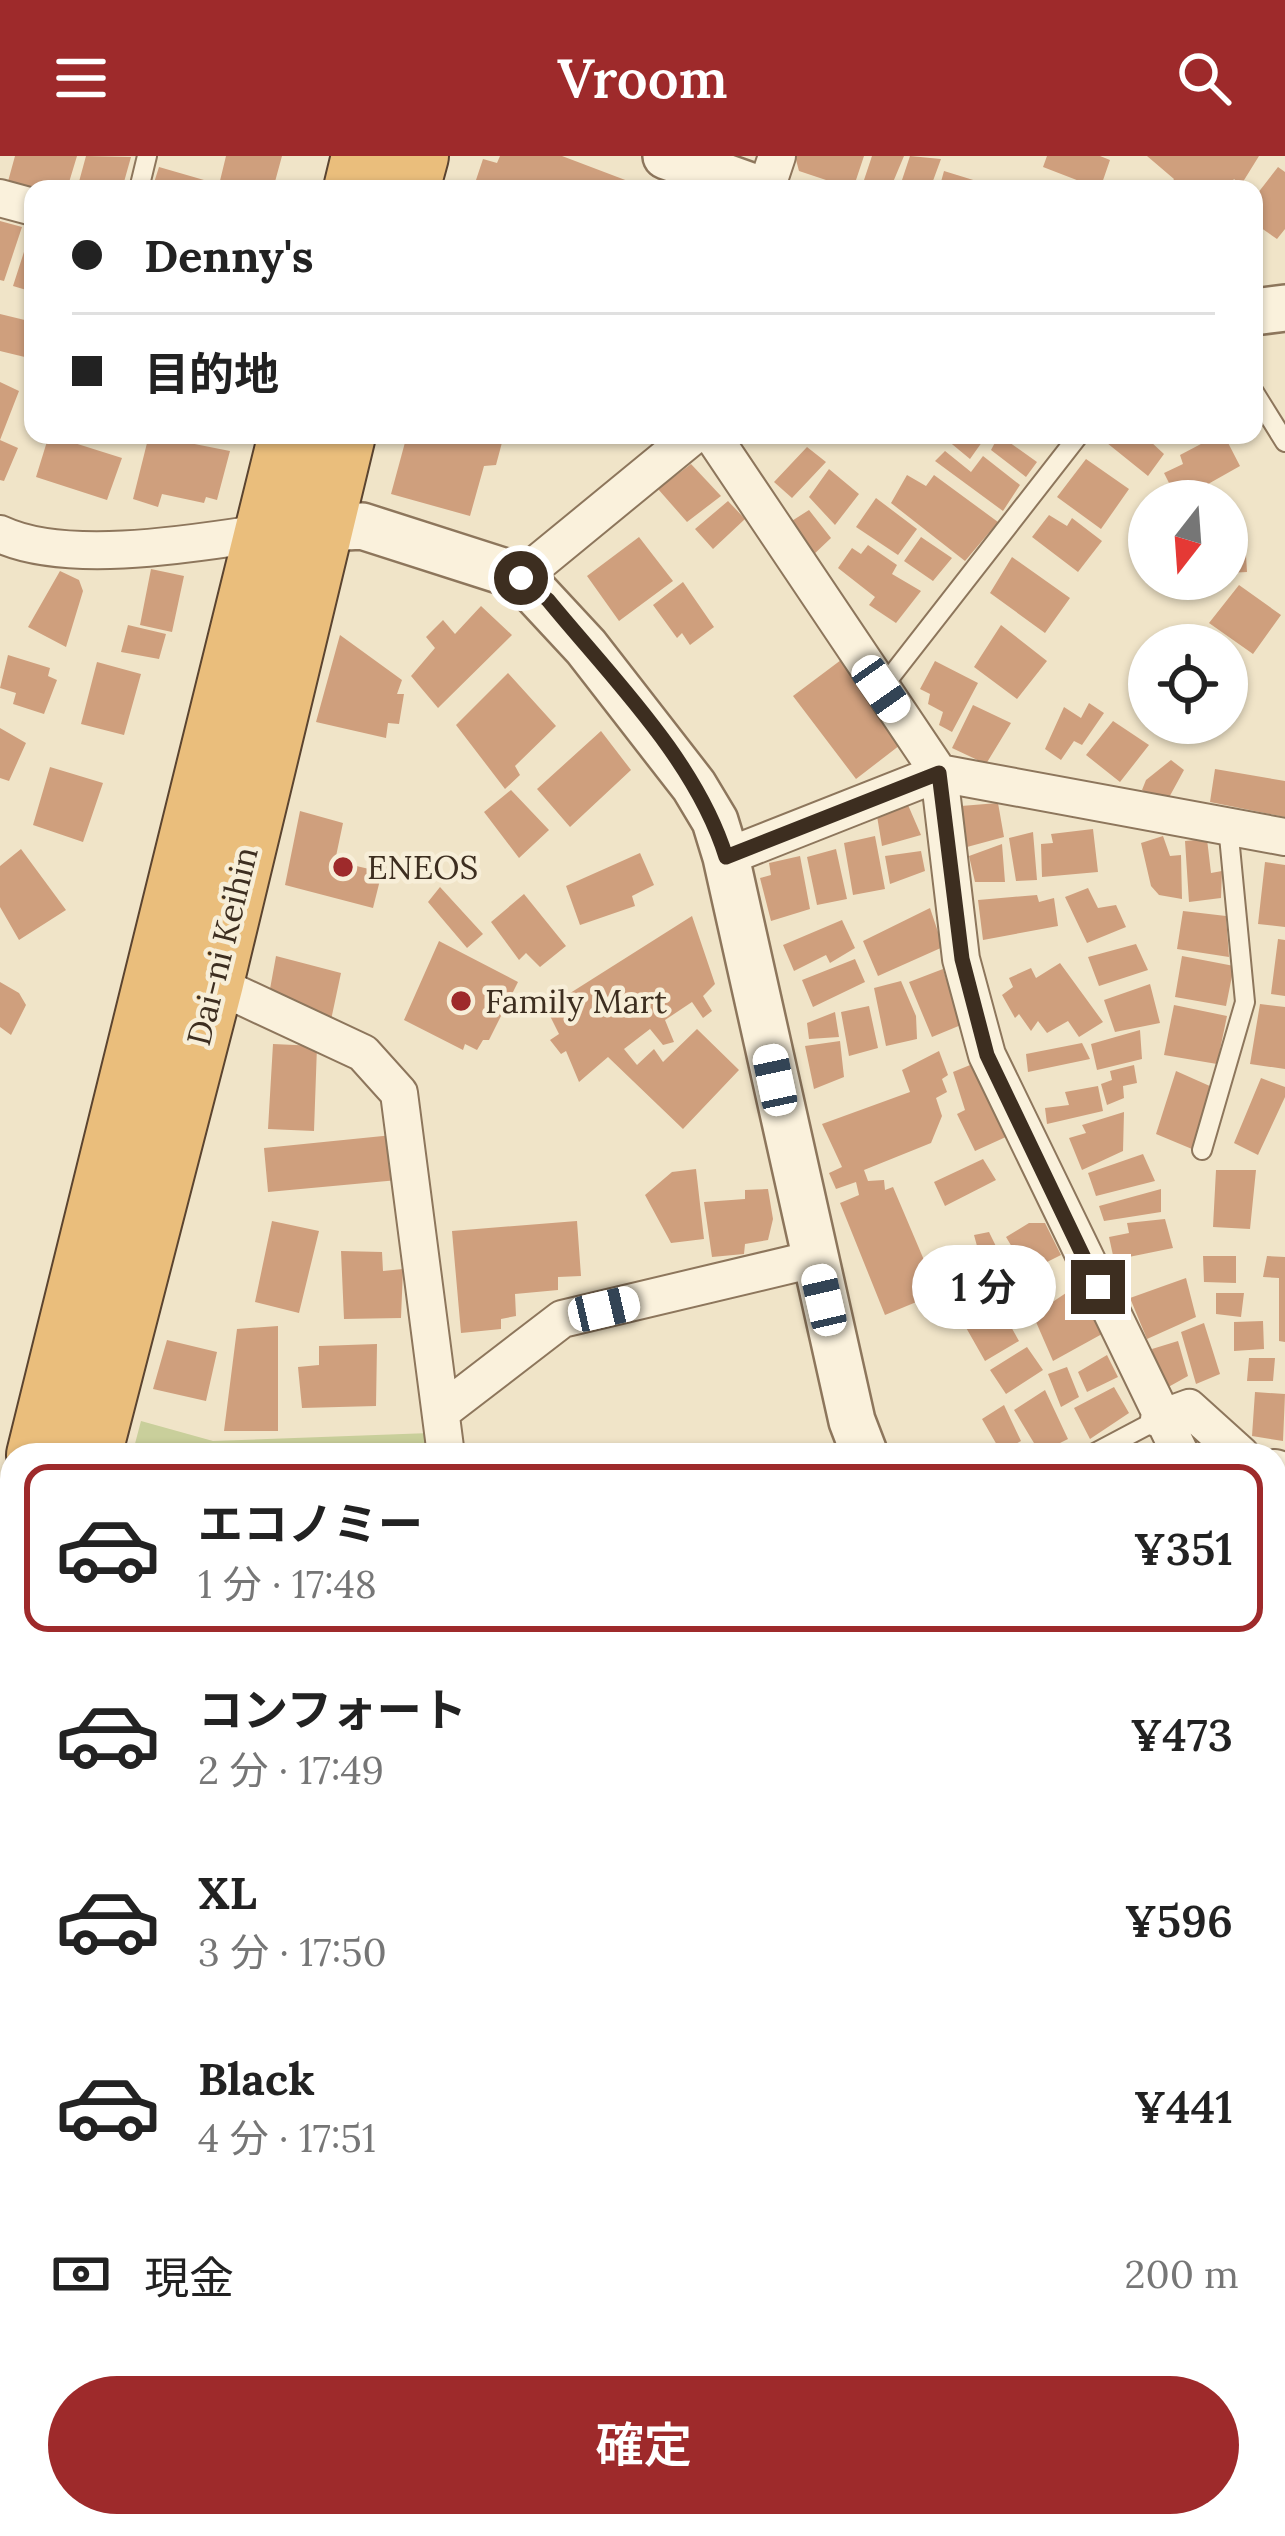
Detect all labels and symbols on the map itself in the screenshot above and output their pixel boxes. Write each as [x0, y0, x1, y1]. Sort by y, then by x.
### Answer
north arrow [1128, 480, 1248, 600]
route start [494, 551, 548, 605]
car [846, 649, 916, 729]
street label: Dai-ni Keihin [177, 842, 267, 1050]
place label: ENEOS [367, 846, 478, 888]
marker: ENEOS [330, 854, 356, 880]
place label: Family Mart [485, 980, 667, 1022]
marker: Family Mart [448, 988, 474, 1014]
car [750, 1041, 800, 1119]
callout: 1 分 [912, 1245, 1056, 1329]
route end [1071, 1260, 1125, 1314]
car [798, 1261, 850, 1339]
car [565, 1283, 643, 1335]

